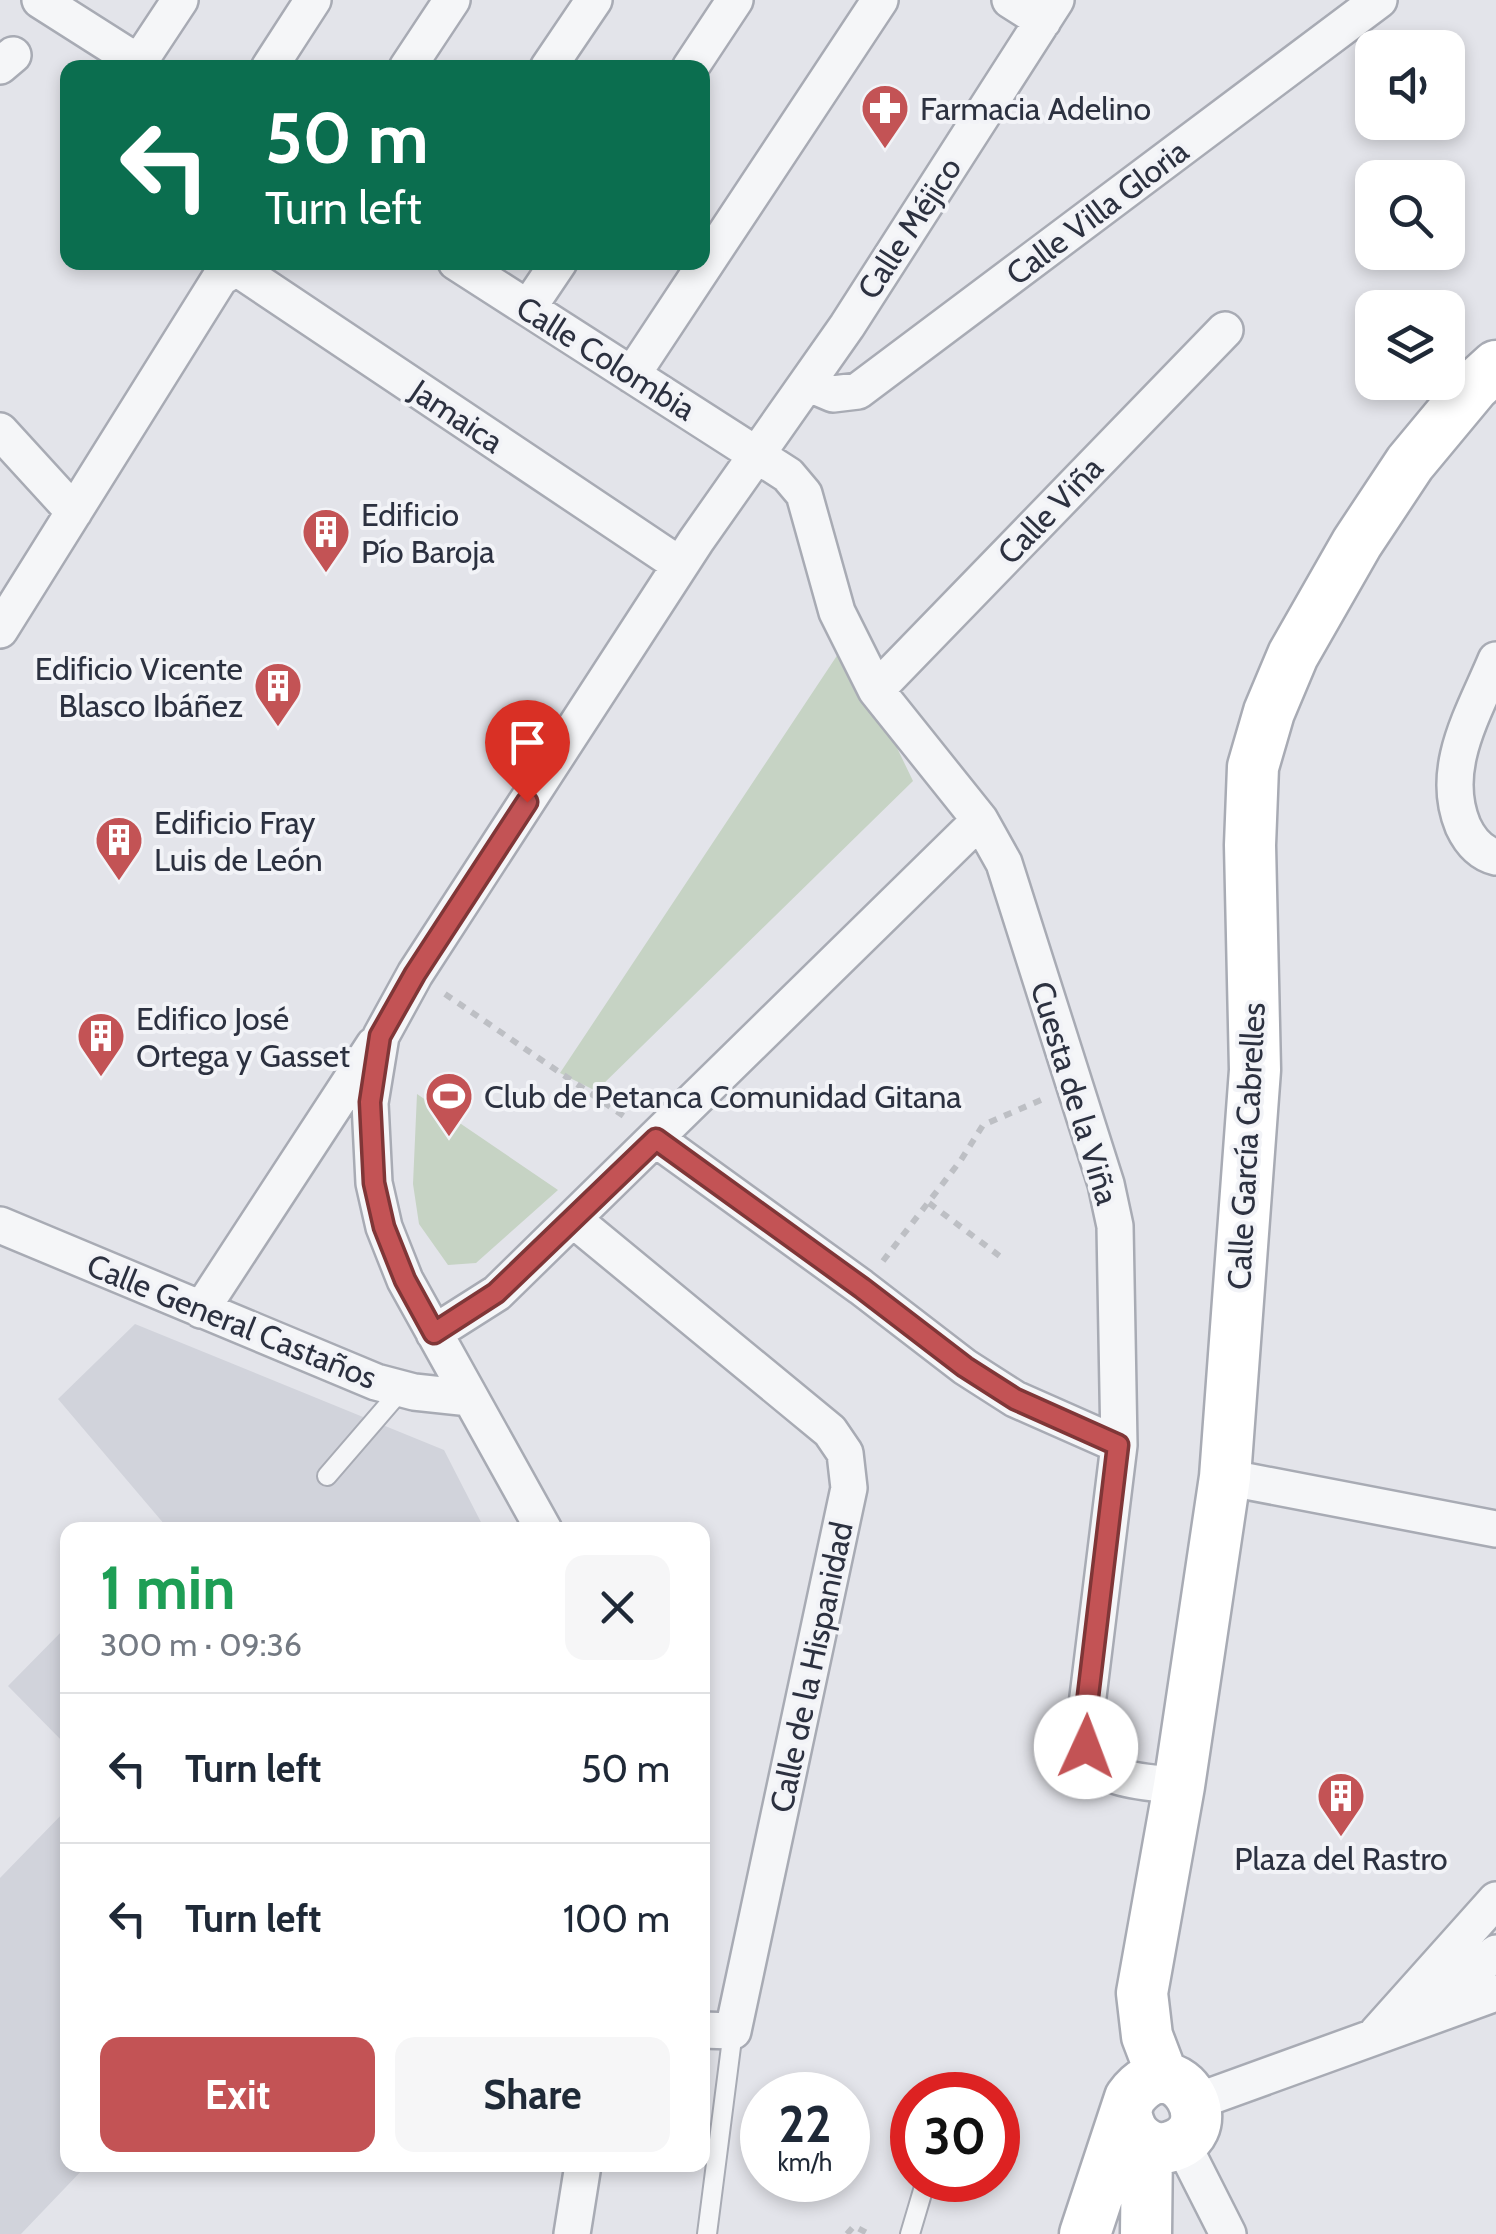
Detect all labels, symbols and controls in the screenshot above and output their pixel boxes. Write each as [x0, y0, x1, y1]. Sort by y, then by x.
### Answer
map controls [1355, 30, 1465, 400]
button: sound [1355, 30, 1465, 140]
pharmacy icon: Farmacia Adelino [859, 82, 911, 150]
place label: Farmacia Adelino [920, 89, 1151, 128]
text: 50 m [265, 95, 429, 181]
icon: left [100, 100, 230, 230]
street label: Calle Villa Gloria [998, 131, 1196, 293]
street label: Calle Méjico [849, 150, 969, 306]
button: search [1355, 160, 1465, 270]
text: Turn left [265, 181, 422, 235]
street label: Calle Colombia [509, 288, 703, 429]
button: layers [1355, 290, 1465, 400]
street label: Jamaica [402, 370, 511, 461]
street label: Calle Viña [989, 448, 1111, 572]
place label: Edificio Pío Baroja [361, 495, 495, 571]
building icon: Edificio Pío Baroja [300, 506, 352, 574]
place label: Edificio Vicente Blasco Ibáñez [35, 649, 243, 725]
building icon: Edificio Vicente Blasco Ibáñez [252, 660, 304, 728]
pin [485, 700, 570, 803]
icon: arrive [500, 715, 555, 770]
place label: Edificio Fray Luis de León [154, 803, 323, 879]
building icon: Edificio Fray Luis de León [93, 814, 145, 882]
street label: Cuesta de la Viña [1023, 977, 1128, 1210]
place label: Edifico José Ortega y Gasset [136, 999, 350, 1075]
street label: Calle García Cabrelles [1219, 1001, 1273, 1291]
building icon: Edifico José Ortega y Gasset [75, 1010, 127, 1078]
sports icon: Club de Petanca Comunidad Gitana [423, 1070, 475, 1138]
place label: Club de Petanca Comunidad Gitana [484, 1077, 962, 1116]
street label: Calle General Castaños [82, 1245, 382, 1397]
street label: Calle de la Hispanidad [761, 1518, 861, 1816]
text: 1 min [100, 1551, 235, 1624]
button: close [565, 1555, 670, 1660]
text: 300 m · 09:36 [100, 1625, 302, 1664]
position arrow [1034, 1695, 1138, 1799]
icon: left [100, 1741, 155, 1796]
text: Turn left [185, 1745, 321, 1792]
text: 50 m [581, 1745, 670, 1792]
building icon: Plaza del Rastro [1315, 1770, 1367, 1838]
place label: Plaza del Rastro [1234, 1839, 1448, 1878]
icon: left [100, 1891, 155, 1946]
text: Turn left [185, 1895, 321, 1942]
text: 100 m [563, 1895, 670, 1942]
button: Exit [100, 2037, 375, 2152]
button: Share [395, 2037, 670, 2152]
speed limit sign: 30 [890, 2072, 1020, 2202]
text: 22 [779, 2094, 831, 2155]
text: km/h [778, 2147, 832, 2177]

